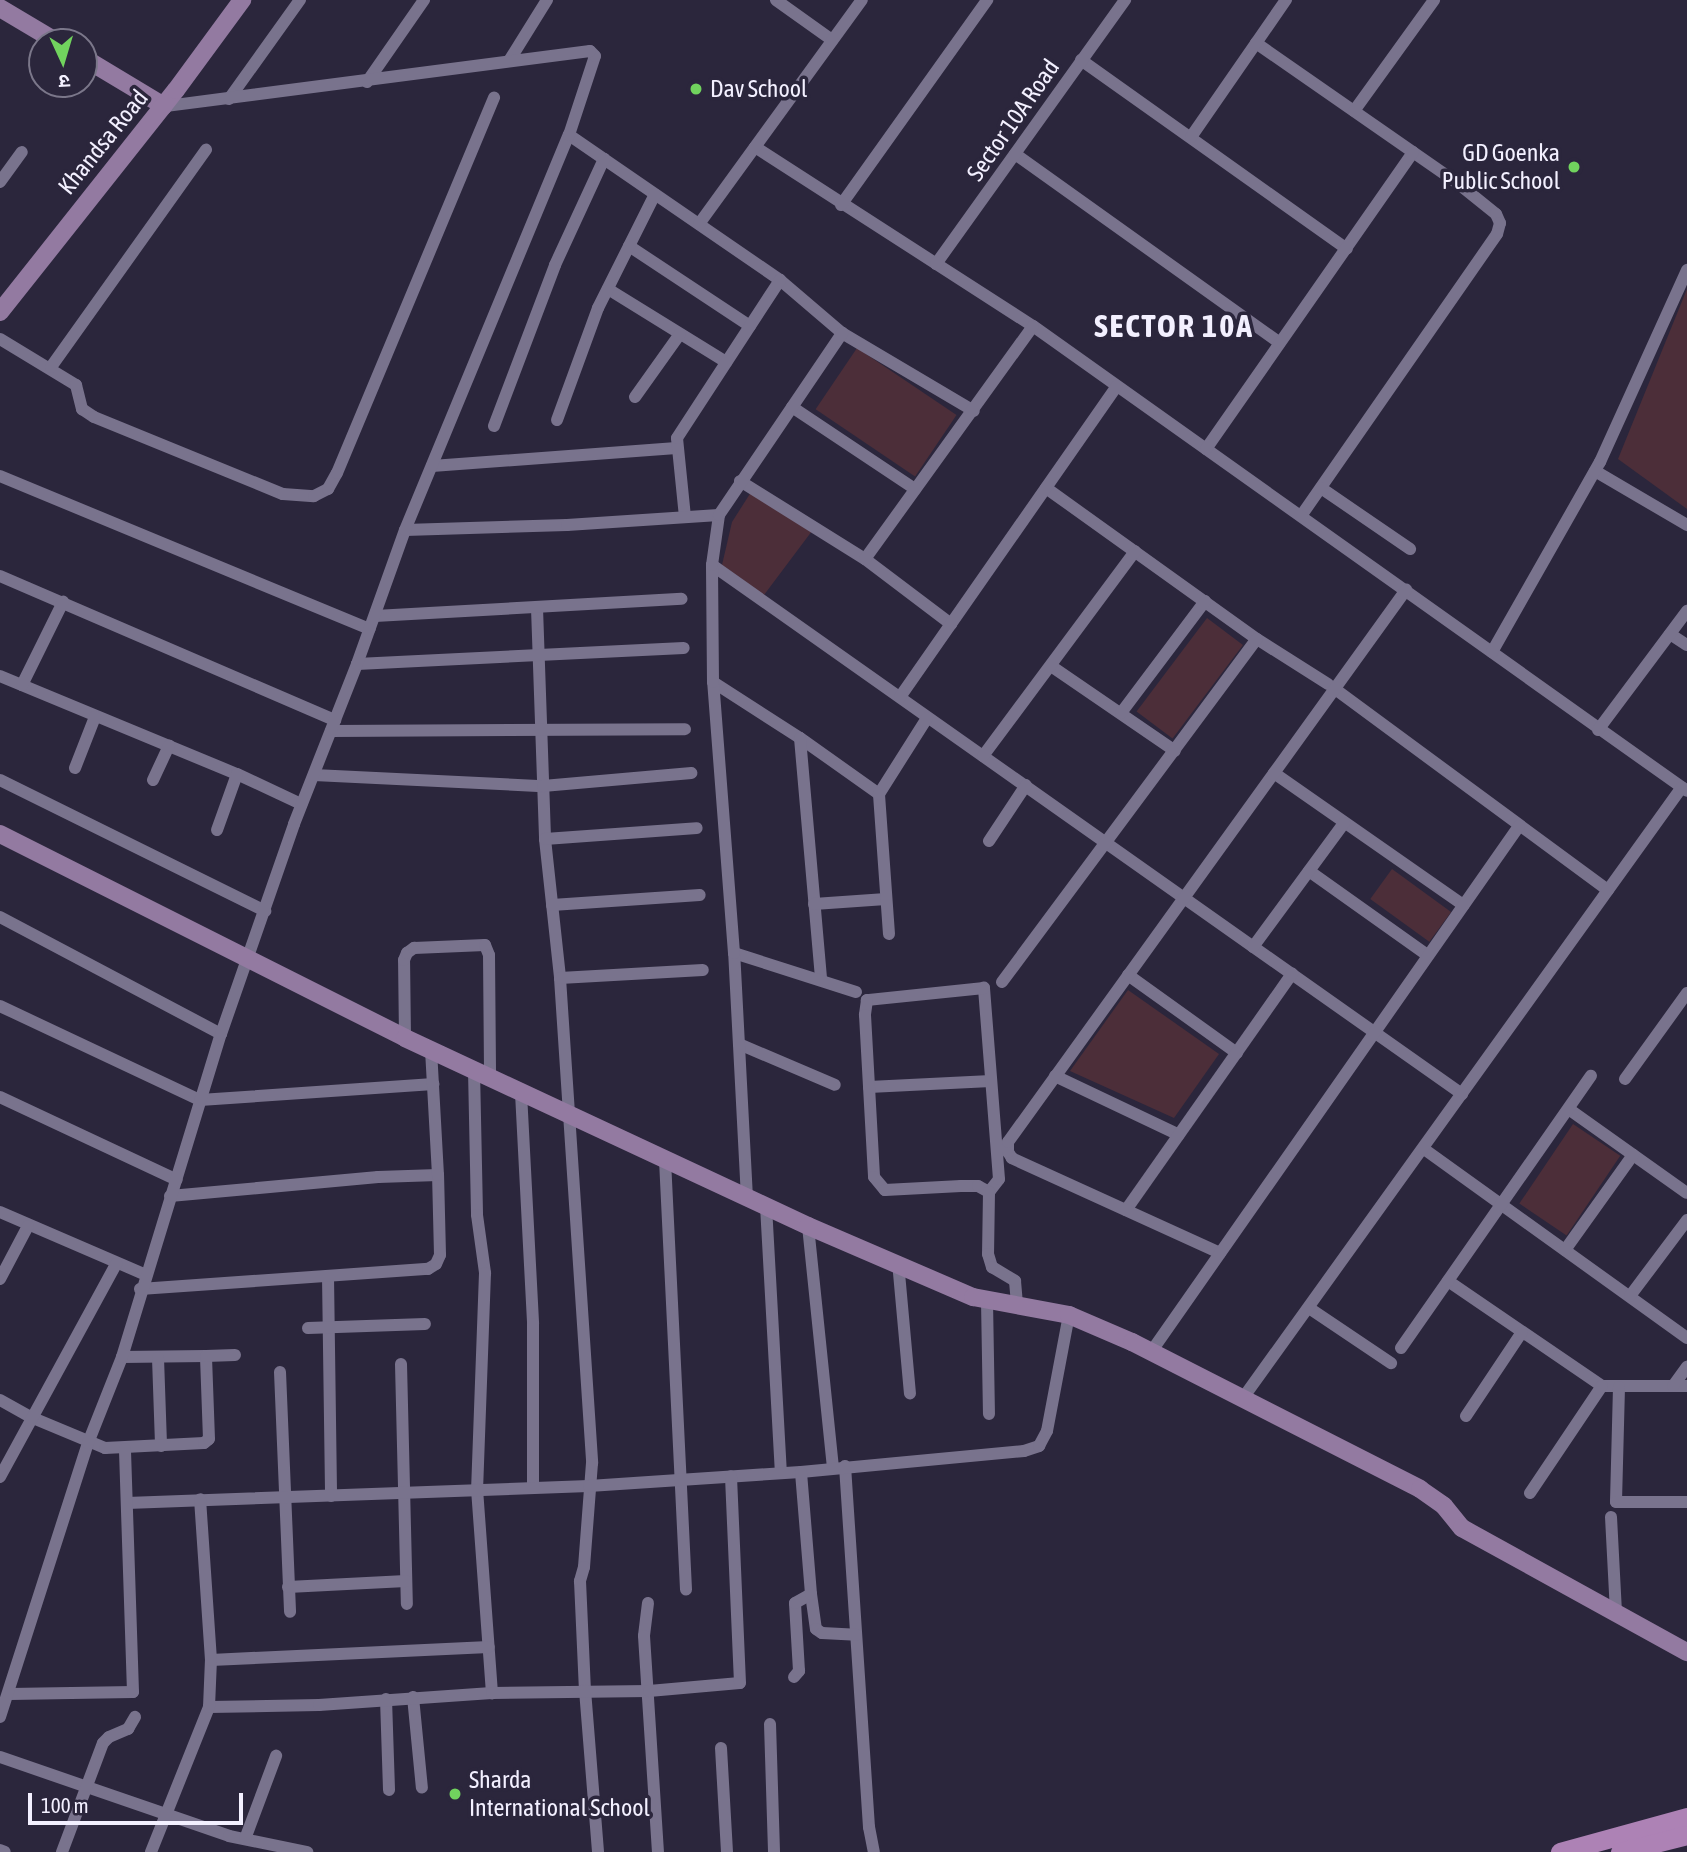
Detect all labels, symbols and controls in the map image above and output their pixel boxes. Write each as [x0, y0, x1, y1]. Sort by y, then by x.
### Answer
north arrow [28, 28, 98, 98]
street label: Sector 10A Road [961, 54, 1065, 186]
text: उ [58, 71, 71, 93]
place label: Dav School [710, 75, 807, 103]
marker: Dav School [688, 81, 704, 97]
street label: Khandsa Road [52, 84, 154, 200]
place label: GD Goenka Public School [1442, 139, 1560, 195]
marker: GD Goenka Public School [1566, 159, 1582, 175]
district label: SECTOR 10A [1095, 307, 1253, 345]
place label: Sharda International School [469, 1766, 650, 1822]
scale bar [32, 1778, 247, 1822]
marker: Sharda International School [447, 1786, 463, 1802]
text: 100 m [41, 1793, 89, 1817]

